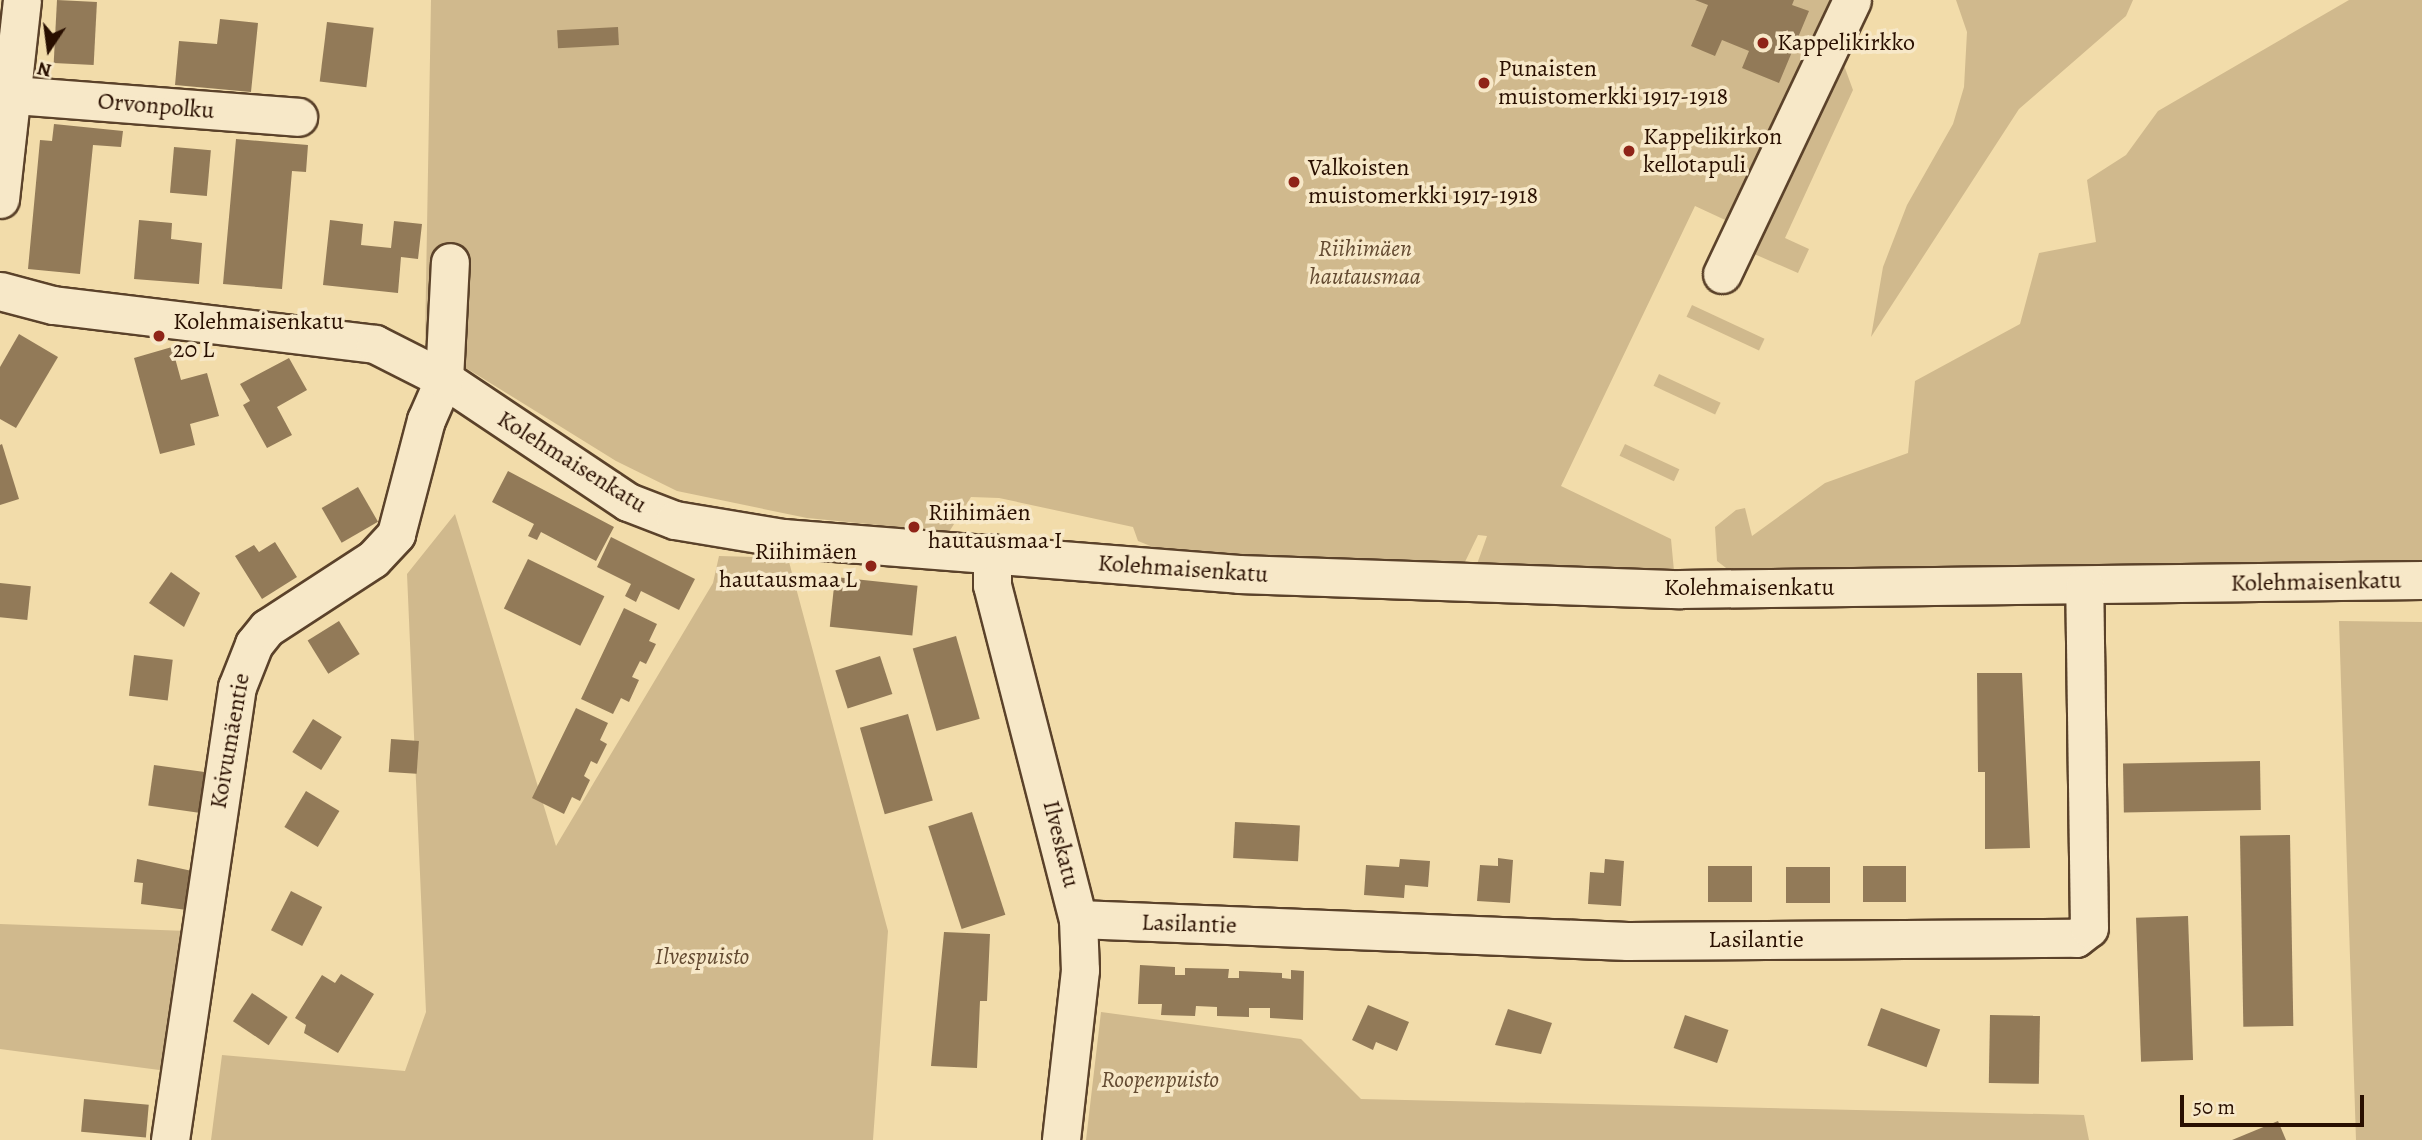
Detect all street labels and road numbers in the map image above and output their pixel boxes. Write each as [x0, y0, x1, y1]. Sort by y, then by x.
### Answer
street label: Orvonpolku [96, 87, 216, 125]
street label: Kolehmaisenkatu [492, 405, 652, 519]
street label: Kolehmaisenkatu [1097, 549, 1269, 589]
street label: Kolehmaisenkatu [2230, 566, 2402, 598]
street label: Kolehmaisenkatu [1664, 574, 1834, 602]
street label: Koivumäentie [204, 671, 256, 811]
street label: Ilveskatu [1036, 797, 1086, 891]
street label: Lasilantie [1141, 908, 1237, 940]
street label: Lasilantie [1708, 926, 1804, 954]

